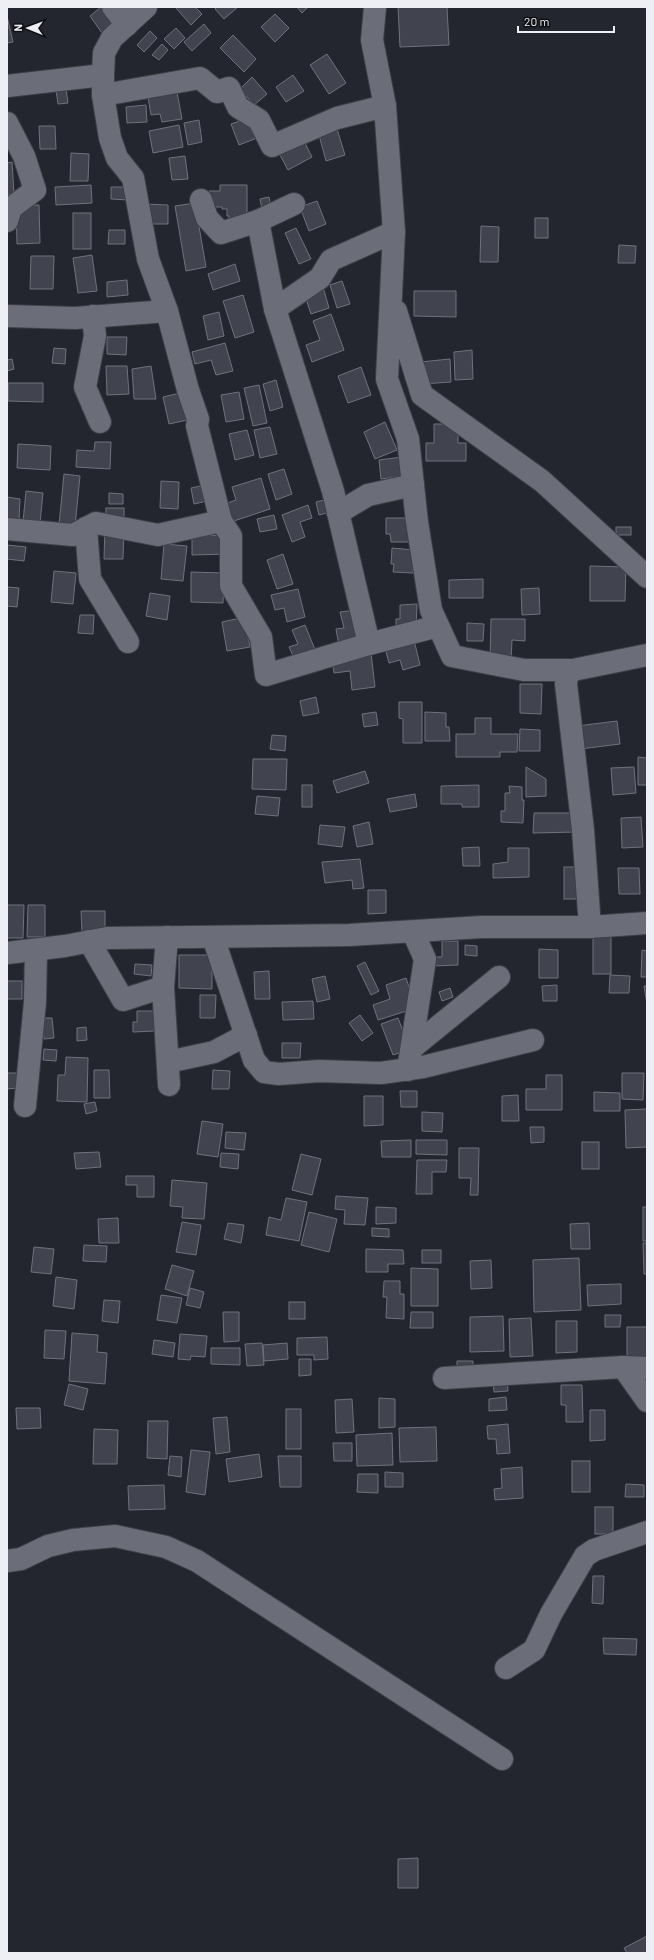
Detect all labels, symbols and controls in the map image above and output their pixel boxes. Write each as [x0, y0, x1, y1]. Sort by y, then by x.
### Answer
north arrow [8, 8, 48, 48]
scale bar [518, 8, 614, 34]
text: 20 m [524, 14, 550, 28]
text: N [11, 24, 24, 32]

